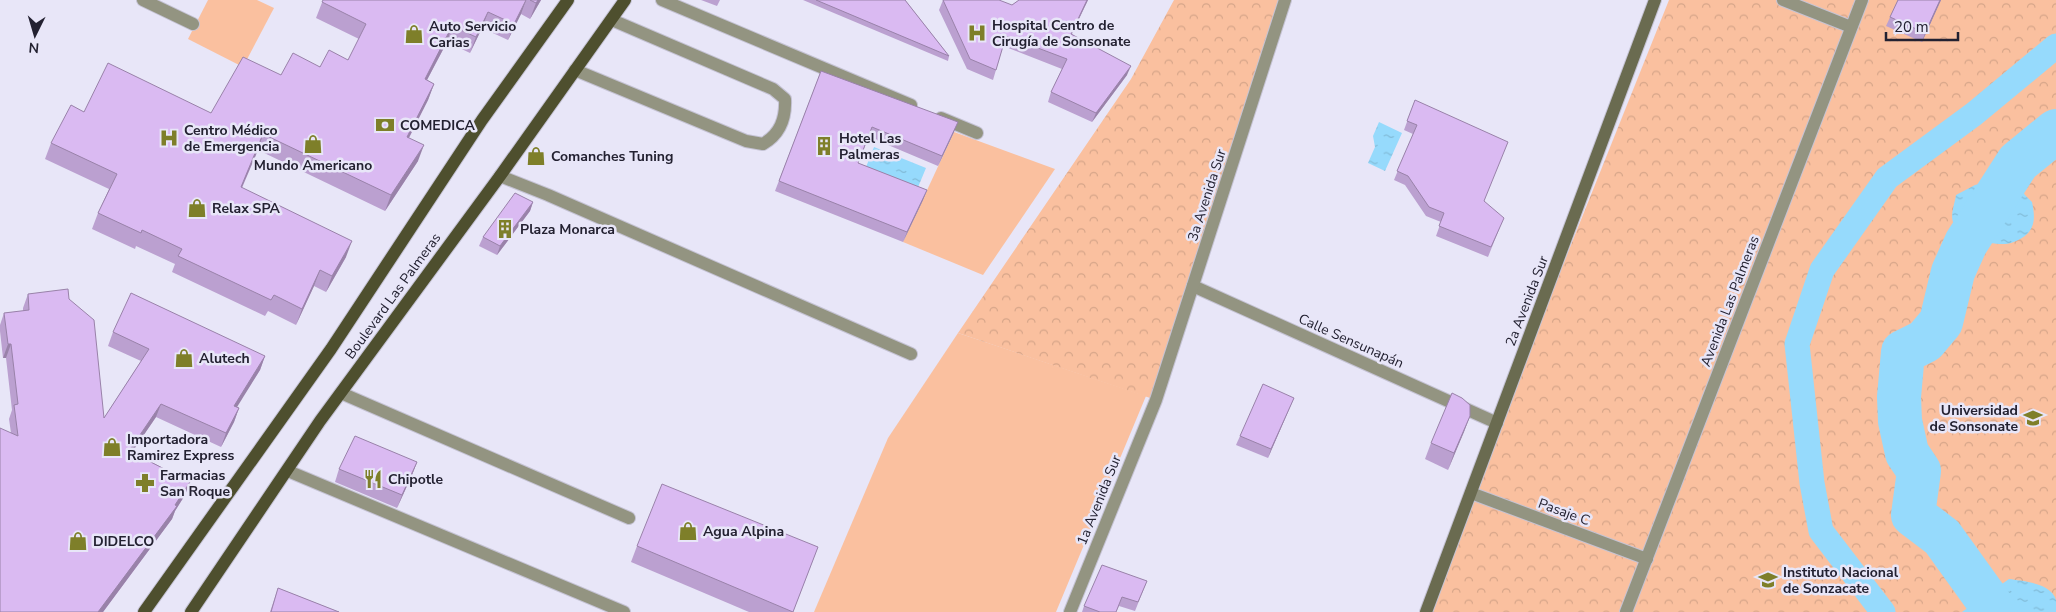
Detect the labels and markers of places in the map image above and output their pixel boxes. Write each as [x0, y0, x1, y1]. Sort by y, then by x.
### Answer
place label: Hospital Centro de Cirugía de Sonsonate [992, 16, 1131, 51]
place label: Auto Servicio Carias [429, 17, 516, 52]
hospital icon: Hospital Centro de Cirugía de Sonsonate [966, 22, 988, 44]
shop icon: Auto Servicio Carias [403, 23, 425, 45]
bank icon: COMEDICA [374, 114, 396, 136]
place label: COMEDICA [400, 116, 476, 135]
place label: Centro Médico de Emergencia [184, 121, 279, 156]
hospital icon: Centro Médico de Emergencia [158, 127, 180, 149]
place label: Hotel Las Palmeras [839, 129, 901, 164]
shop icon: Mundo Americano [302, 133, 324, 155]
building icon: Hotel Las Palmeras [813, 135, 835, 157]
shop icon: Comanches Tuning [525, 145, 547, 167]
place label: Comanches Tuning [551, 147, 673, 166]
place label: Mundo Americano [254, 156, 372, 175]
shop icon: Relax SPA [186, 197, 208, 219]
place label: Relax SPA [212, 199, 280, 218]
building icon: Plaza Monarca [494, 218, 516, 240]
place label: Plaza Monarca [520, 220, 615, 239]
shop icon: Alutech [173, 347, 195, 369]
place label: Alutech [199, 349, 250, 368]
place label: Universidad de Sonsonate [1930, 401, 2018, 436]
school or university icon: Universidad de Sonsonate [2022, 407, 2044, 429]
place label: Importadora Ramirez Express [127, 430, 235, 465]
shop icon: Importadora Ramirez Express [101, 436, 123, 458]
place label: Farmacias San Roque [160, 466, 230, 501]
restaurant icon: Chipotle [362, 468, 384, 490]
place label: Chipotle [388, 470, 443, 489]
pharmacy icon: Farmacias San Roque [134, 472, 156, 494]
shop icon: Agua Alpina [677, 520, 699, 542]
place label: Agua Alpina [703, 522, 784, 541]
shop icon: DIDELCO [67, 530, 89, 552]
place label: DIDELCO [93, 532, 154, 551]
place label: Instituto Nacional de Sonzacate [1783, 563, 1899, 598]
school or university icon: Instituto Nacional de Sonzacate [1757, 569, 1779, 591]

